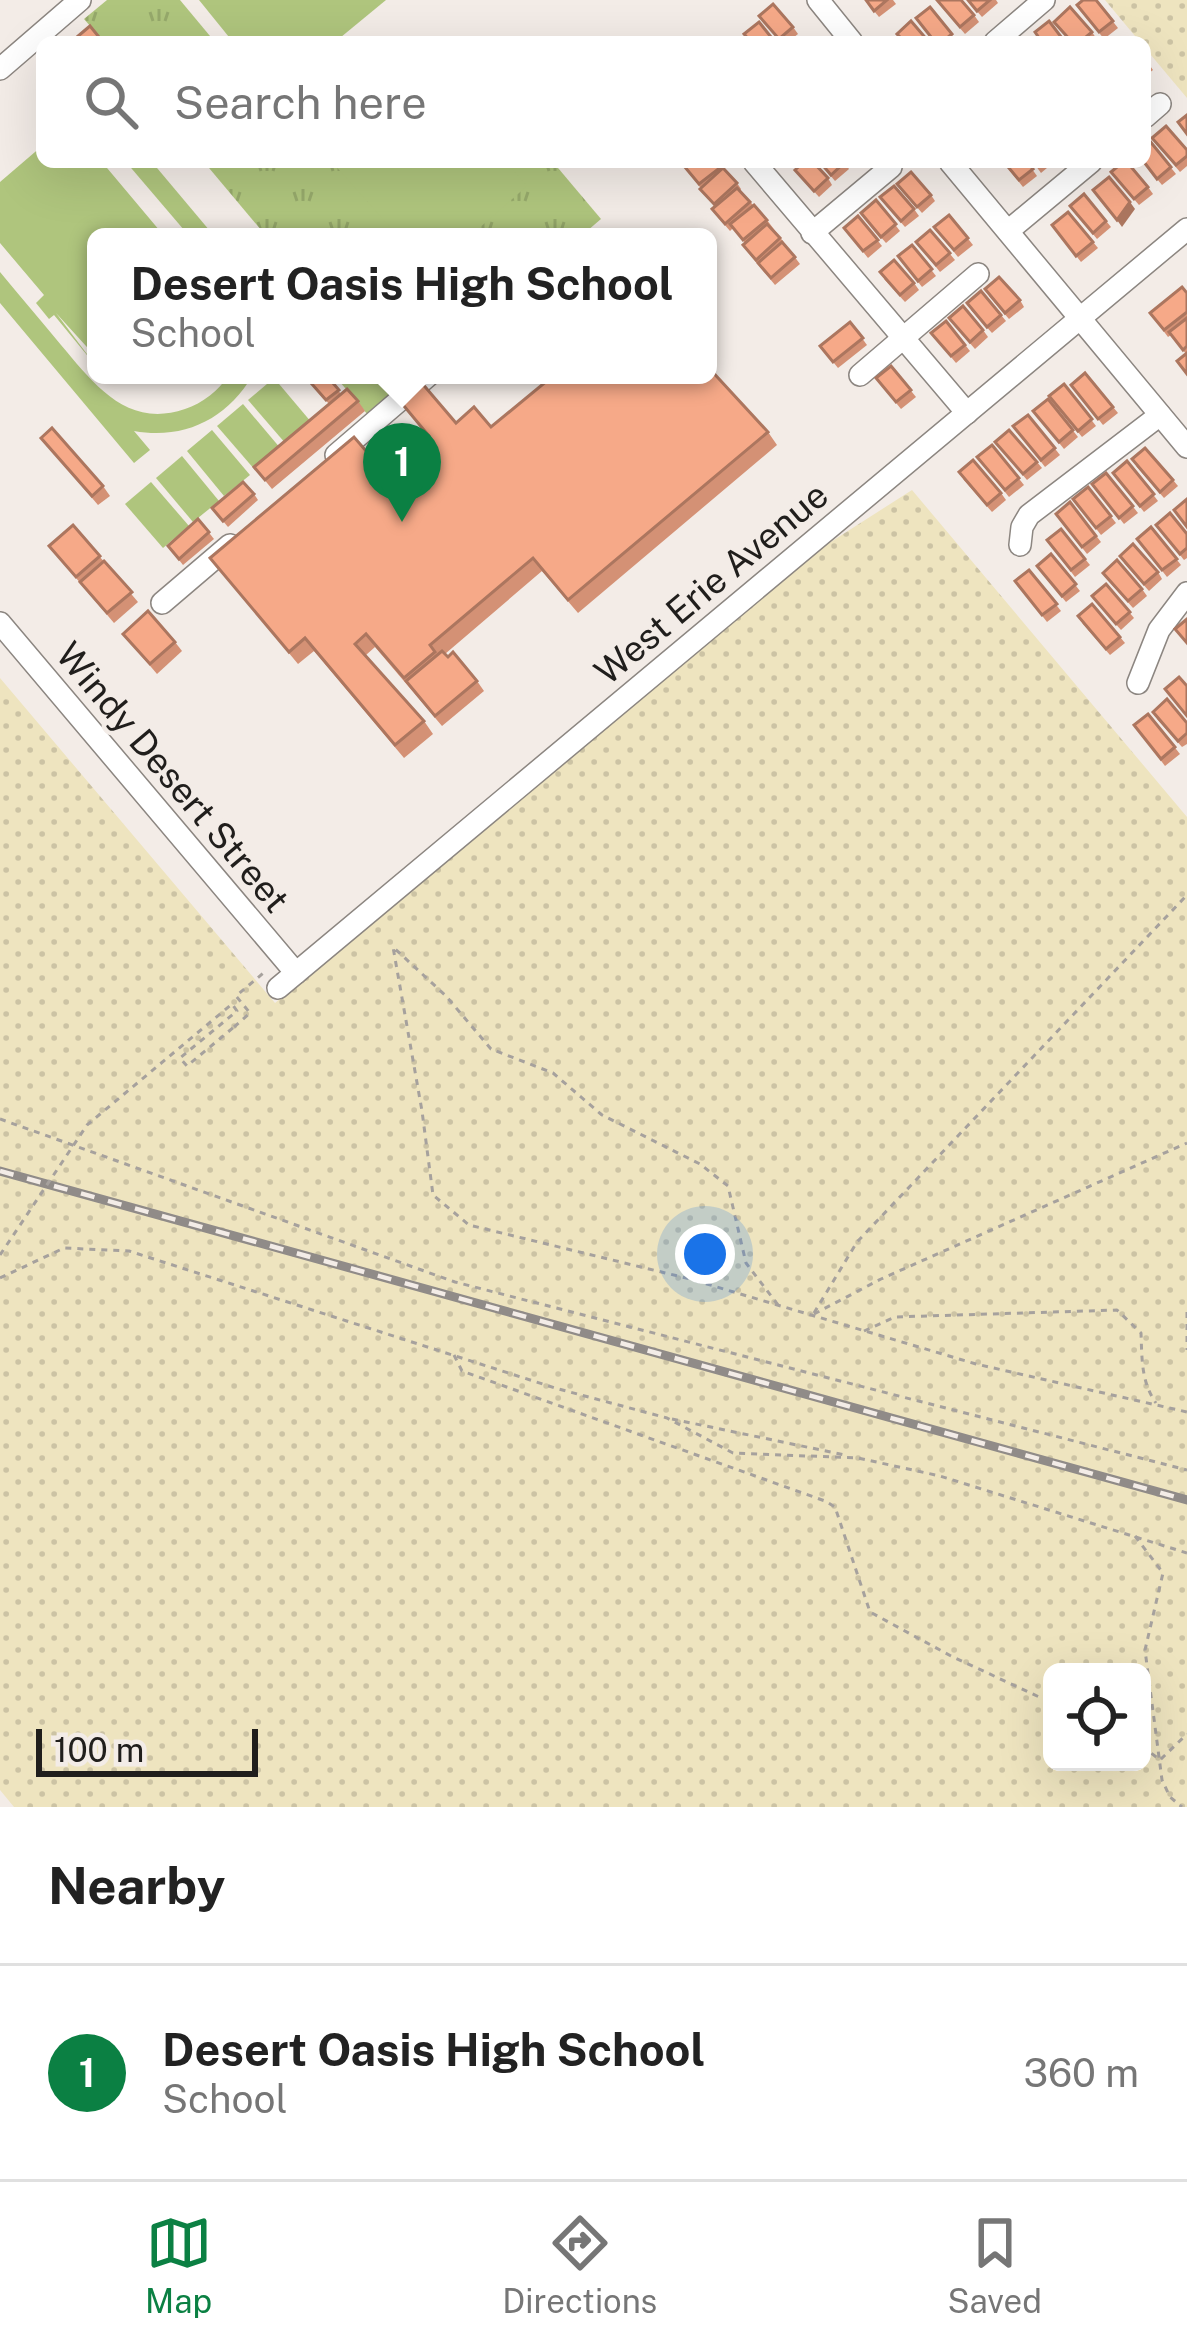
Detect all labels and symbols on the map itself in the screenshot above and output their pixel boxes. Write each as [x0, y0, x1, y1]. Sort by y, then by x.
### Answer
pin: 1 [363, 423, 441, 522]
street label: West Erie Avenue [586, 473, 836, 693]
street label: Windy Desert Street [48, 634, 298, 920]
your location [675, 1224, 735, 1284]
scale bar [36, 1723, 258, 1776]

